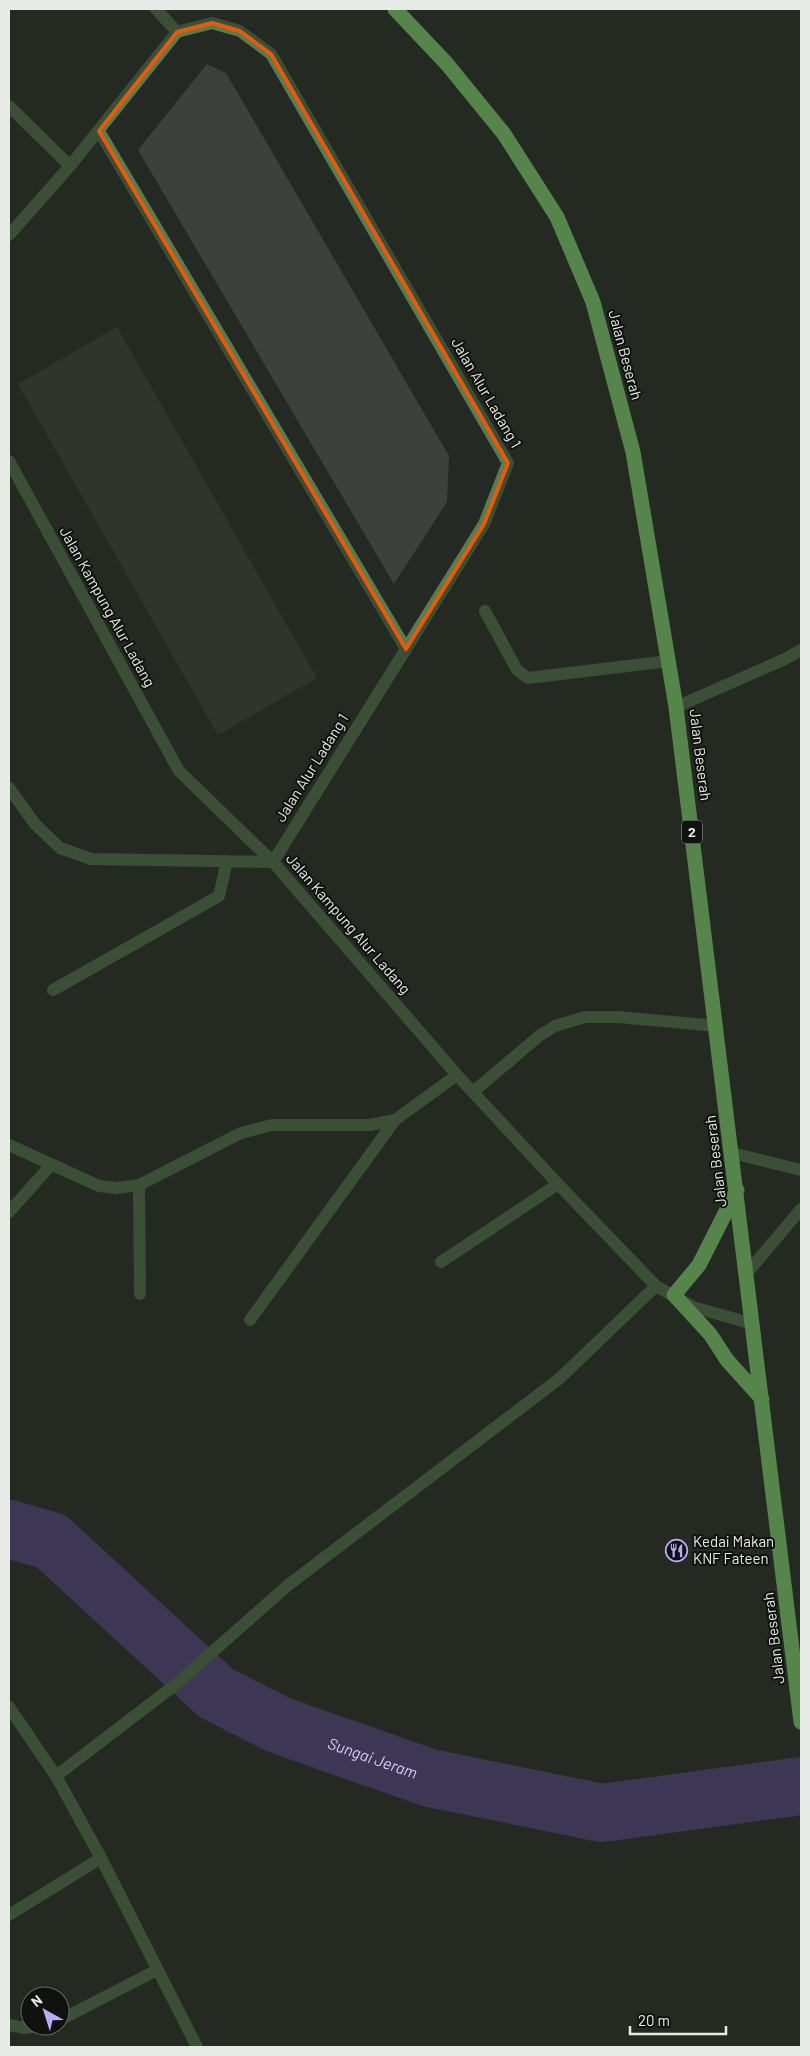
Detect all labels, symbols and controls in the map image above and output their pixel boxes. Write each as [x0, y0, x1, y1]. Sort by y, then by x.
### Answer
street label: Jalan Beserah [605, 308, 647, 402]
street label: Jalan Alur Ladang 1 [448, 334, 526, 451]
street label: Jalan Kampung Alur Ladang [56, 523, 159, 690]
street label: Jalan Beserah [686, 708, 716, 802]
street label: Jalan Alur Ladang 1 [271, 710, 352, 825]
road number: 2 [682, 820, 702, 844]
street label: Jalan Kampung Alur Ladang [283, 849, 415, 997]
street label: Jalan Beserah [700, 1114, 730, 1208]
place label: Kedai Makan KNF Fateen [693, 1532, 774, 1567]
restaurant icon: Kedai Makan KNF Fateen [665, 1539, 689, 1563]
street label: Jalan Beserah [758, 1591, 788, 1685]
water label: Sungai Jeram [326, 1733, 420, 1782]
north arrow [20, 1986, 70, 2036]
text: N [28, 1991, 45, 2010]
scale bar [630, 2004, 726, 2036]
text: 20 m [638, 2011, 670, 2029]

